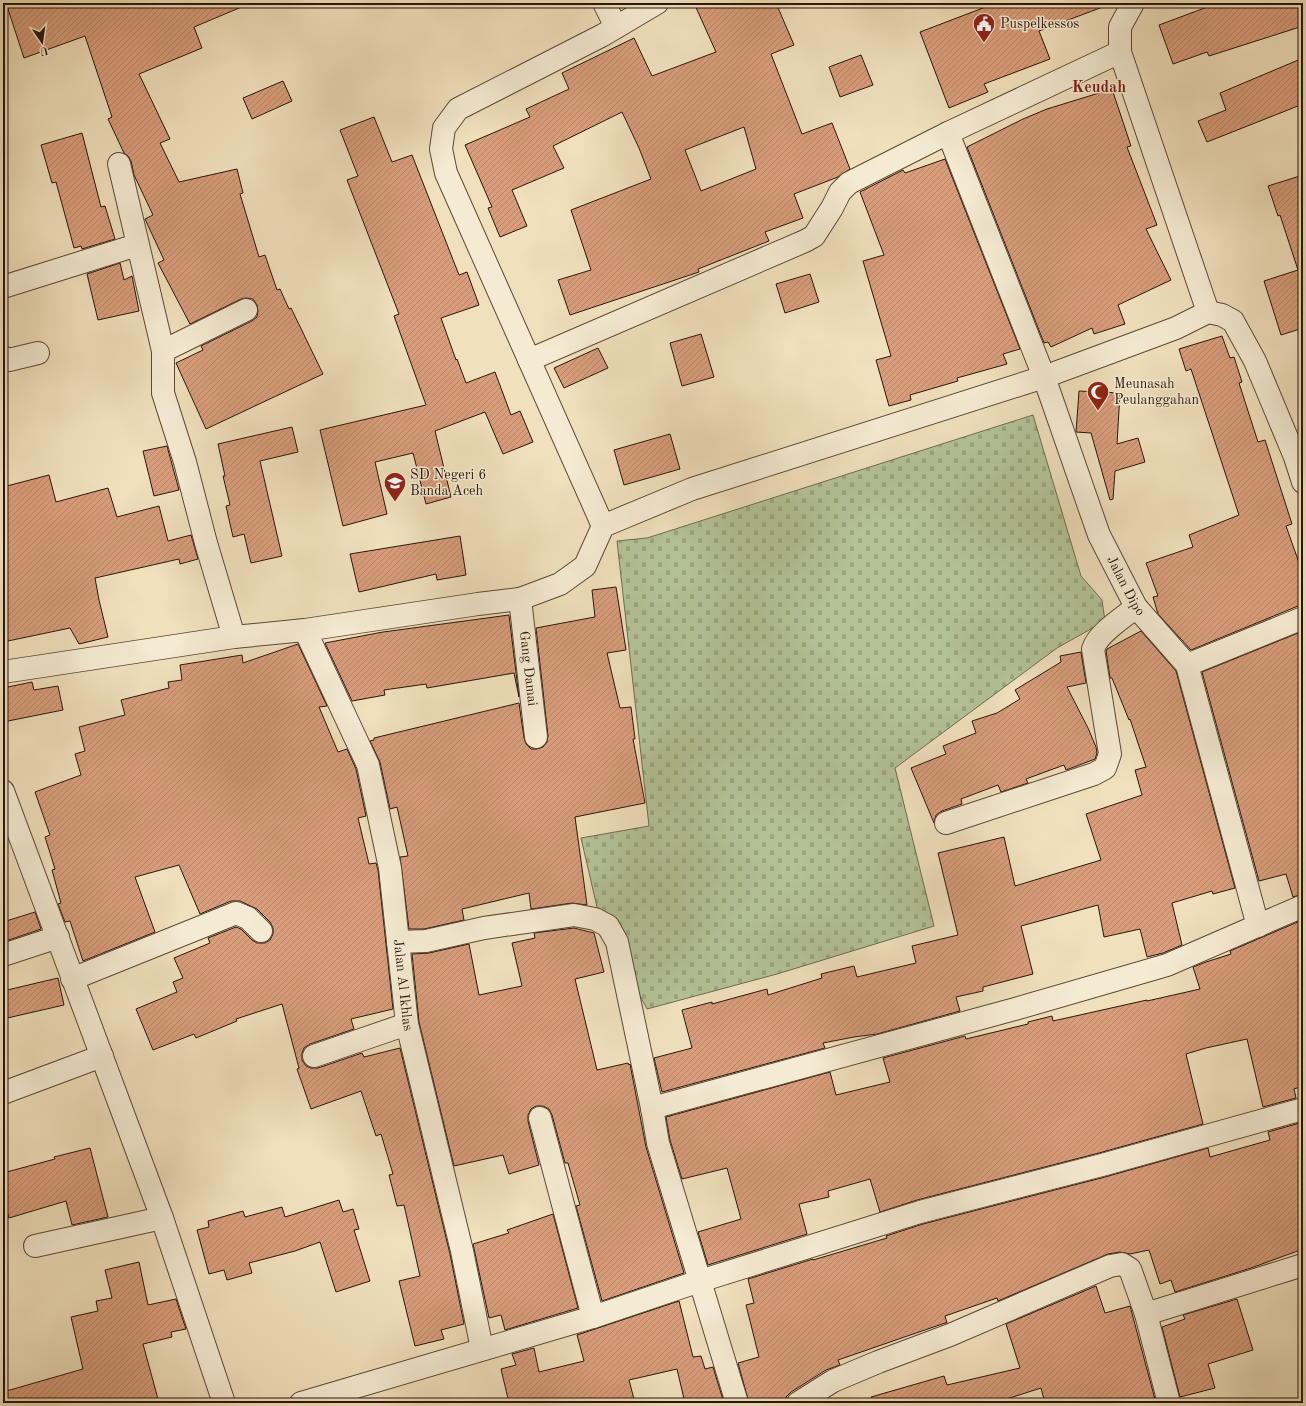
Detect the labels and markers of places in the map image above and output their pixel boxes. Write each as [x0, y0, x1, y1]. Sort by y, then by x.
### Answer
public building icon: Puspelkessos [971, 11, 997, 44]
place label: Puspelkessos [1000, 17, 1079, 31]
place label: Meunasah Peulanggahan [1114, 377, 1200, 407]
mosque icon: Meunasah Peulanggahan [1085, 379, 1111, 412]
place label: SD Negeri 6 Banda Aceh [410, 468, 486, 498]
school or university icon: SD Negeri 6 Banda Aceh [382, 470, 408, 503]

